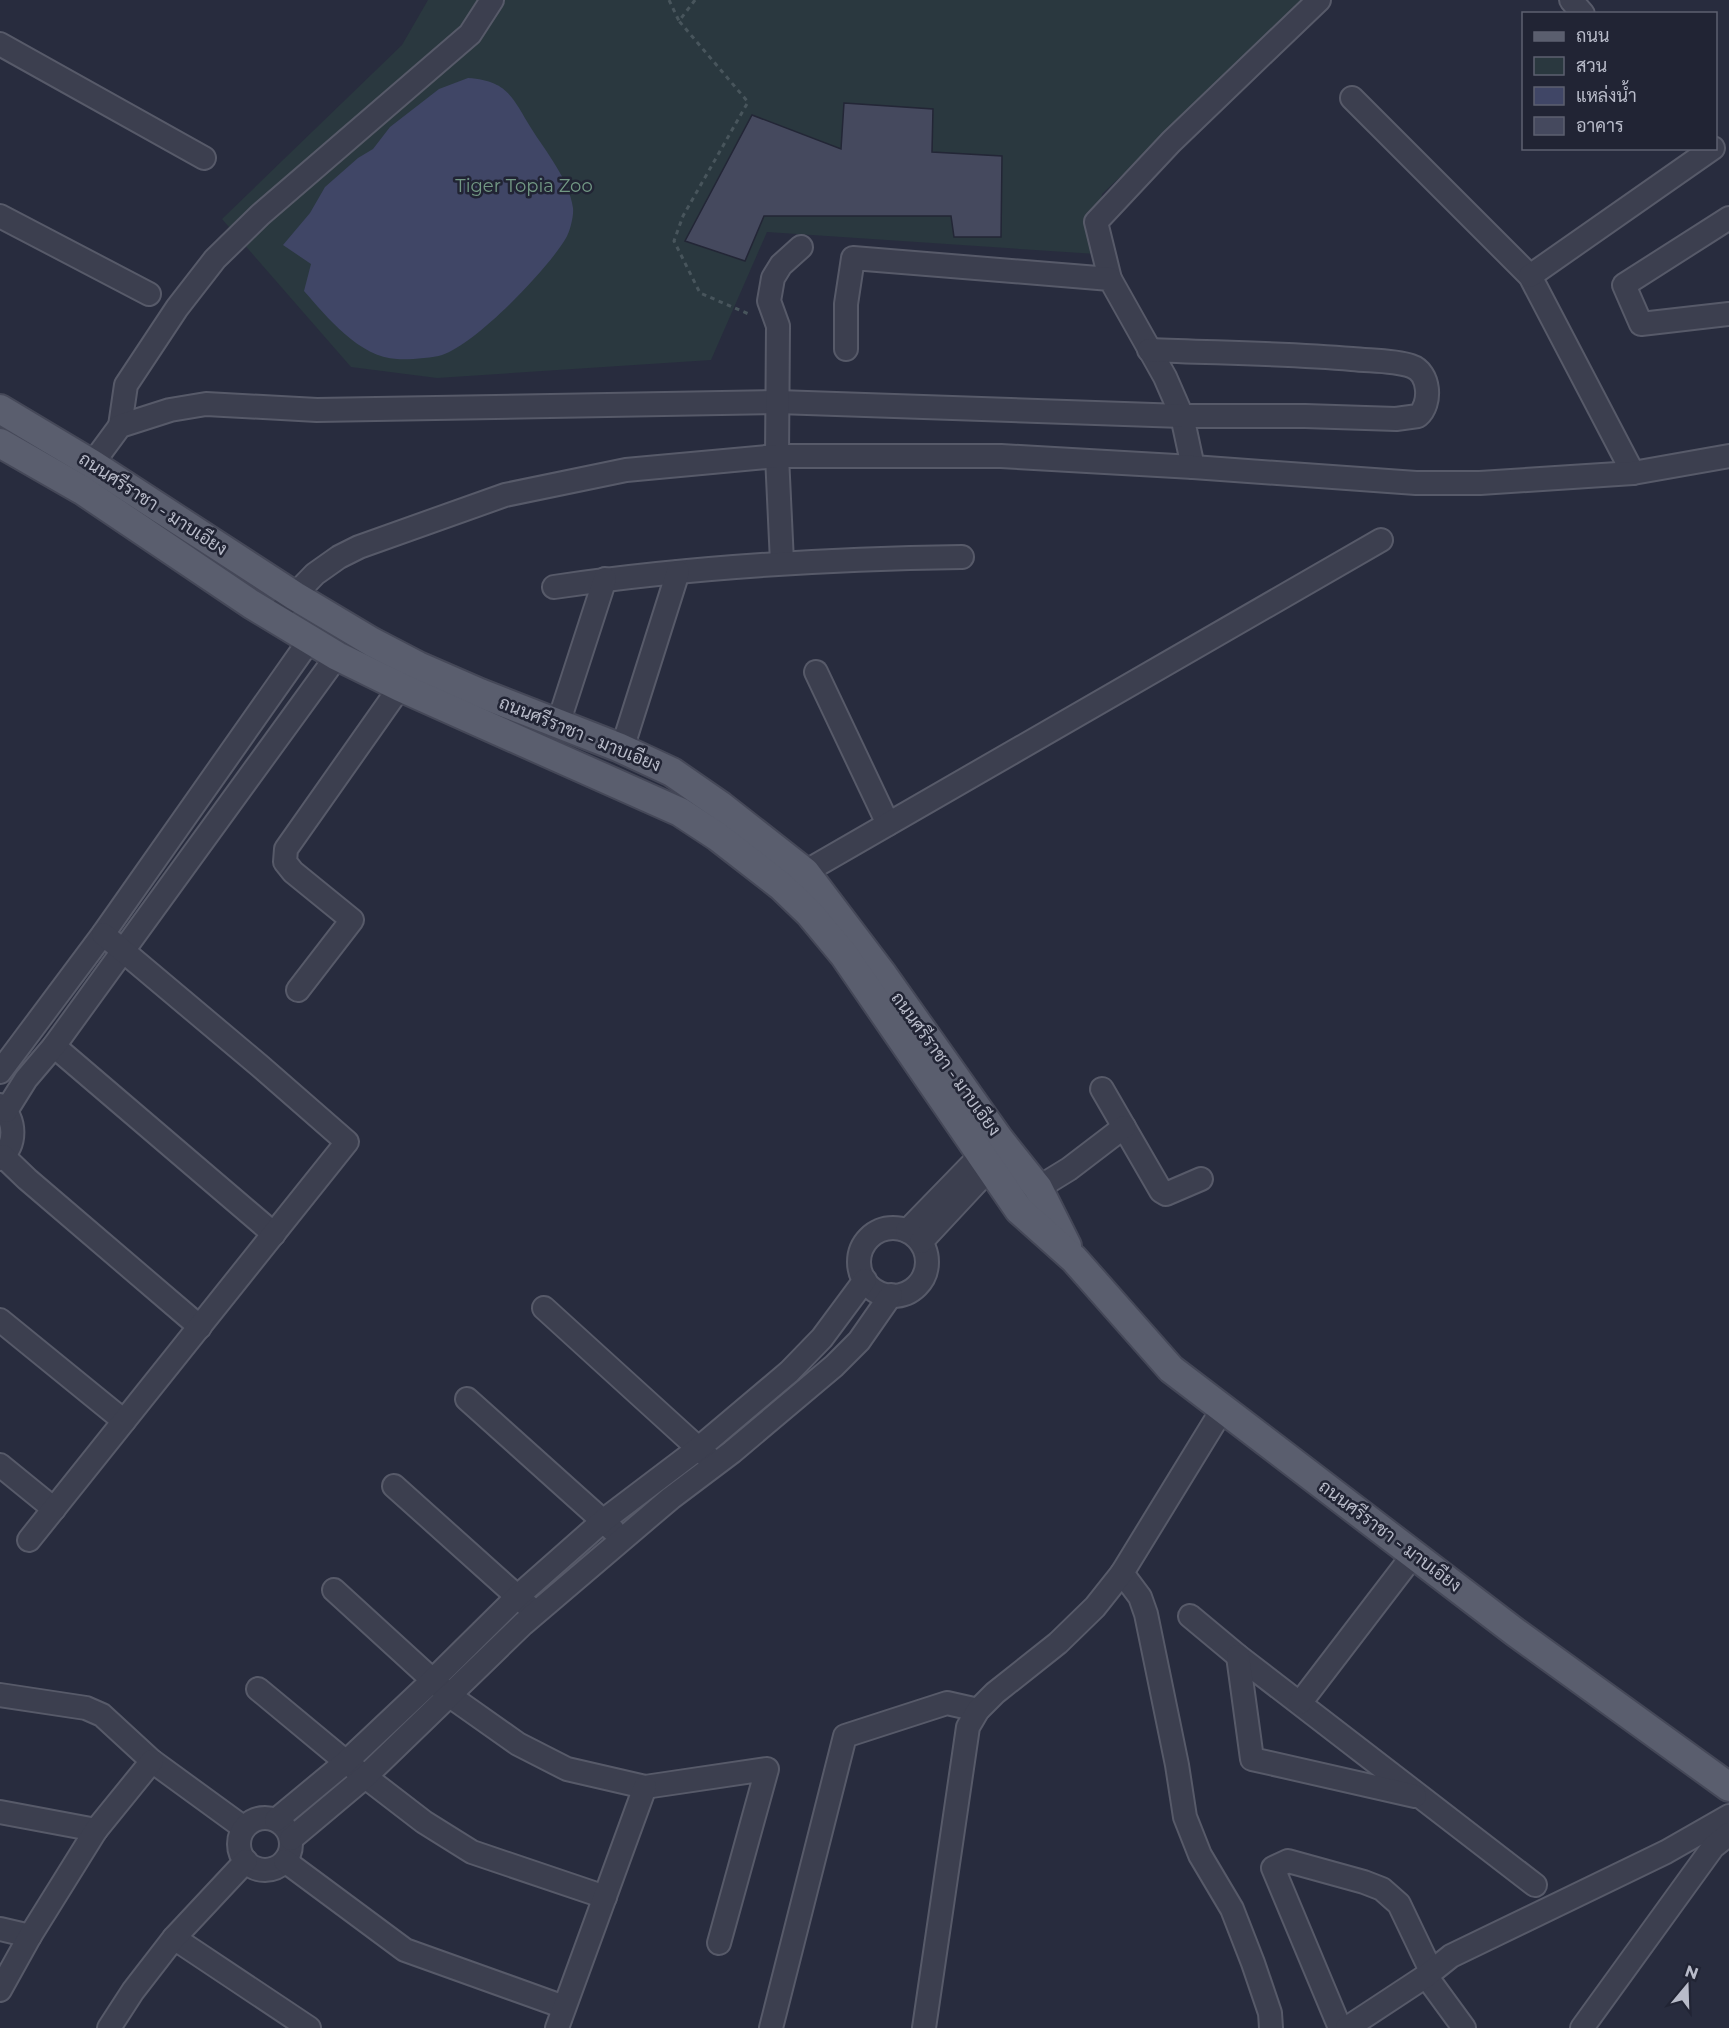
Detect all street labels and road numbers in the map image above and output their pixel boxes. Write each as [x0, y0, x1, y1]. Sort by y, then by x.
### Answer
street label: ถนนศรีราชา - มาบเอียง [75, 446, 232, 560]
street label: ถนนศรีราชา - มาบเอียง [496, 690, 665, 776]
street label: ถนนศรีราชา - มาบเอียง [886, 987, 1007, 1140]
street label: ถนนศรีราชา - มาบเอียง [1315, 1474, 1467, 1597]

